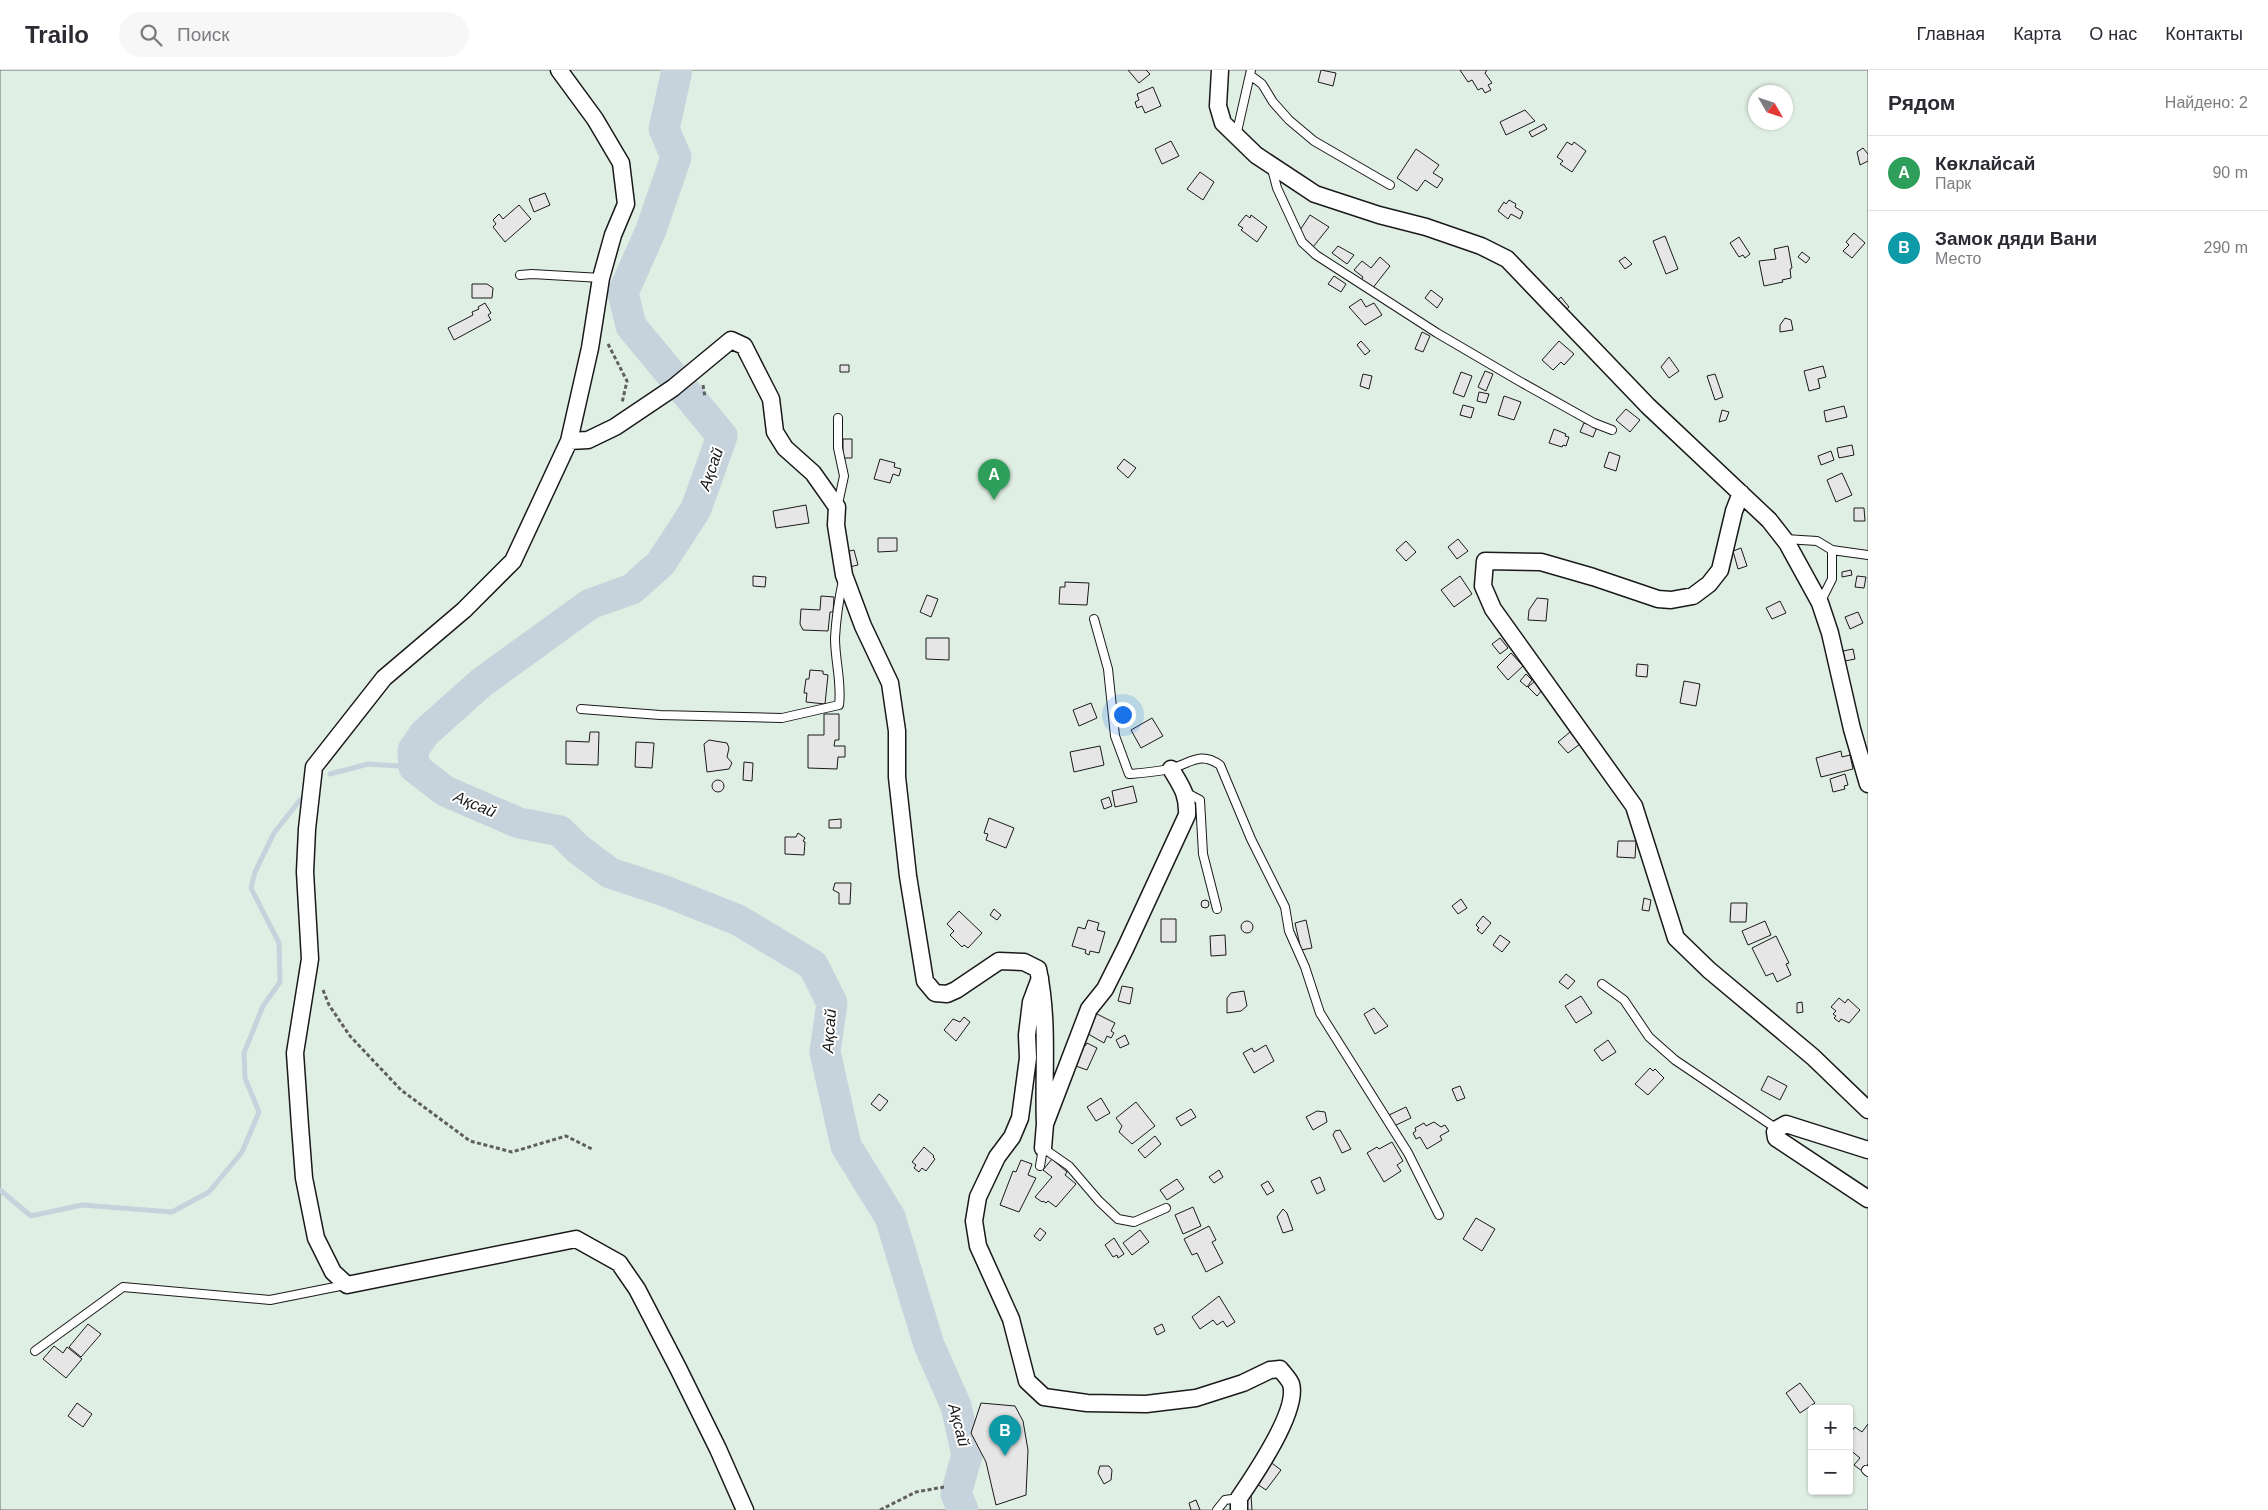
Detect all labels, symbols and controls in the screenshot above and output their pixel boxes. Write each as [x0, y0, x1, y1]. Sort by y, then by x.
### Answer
search box [119, 12, 469, 57]
text: Trailo [25, 21, 89, 48]
icon: search [137, 21, 165, 49]
text: Поиск [177, 24, 230, 45]
text: Главная [1917, 24, 1985, 44]
text: Карта [2013, 24, 2061, 44]
text: О нас [2089, 24, 2137, 44]
text: Контакты [2165, 24, 2243, 44]
north arrow [1748, 85, 1793, 130]
text: Рядом [1888, 91, 1955, 114]
text: Найдено: 2 [2165, 94, 2248, 111]
text: Көклайсай [1935, 153, 2035, 174]
text: A [1898, 164, 1910, 181]
text: 90 m [2212, 164, 2248, 181]
text: Парк [1935, 175, 1971, 192]
text: Замок дяди Вани [1935, 228, 2097, 249]
text: B [1898, 239, 1910, 256]
text: 290 m [2204, 239, 2248, 256]
text: Место [1935, 250, 1981, 267]
water label: Ақсай [695, 445, 726, 494]
pin: A [978, 459, 1010, 500]
your location [1110, 702, 1136, 728]
water label: Ақсай [450, 787, 499, 820]
water label: Ақсай [819, 1008, 839, 1055]
water label: Ақсай [945, 1401, 973, 1449]
map controls [1808, 1405, 1853, 1495]
button: + [1808, 1405, 1853, 1450]
pin: B [989, 1415, 1021, 1456]
button: − [1808, 1450, 1853, 1495]

